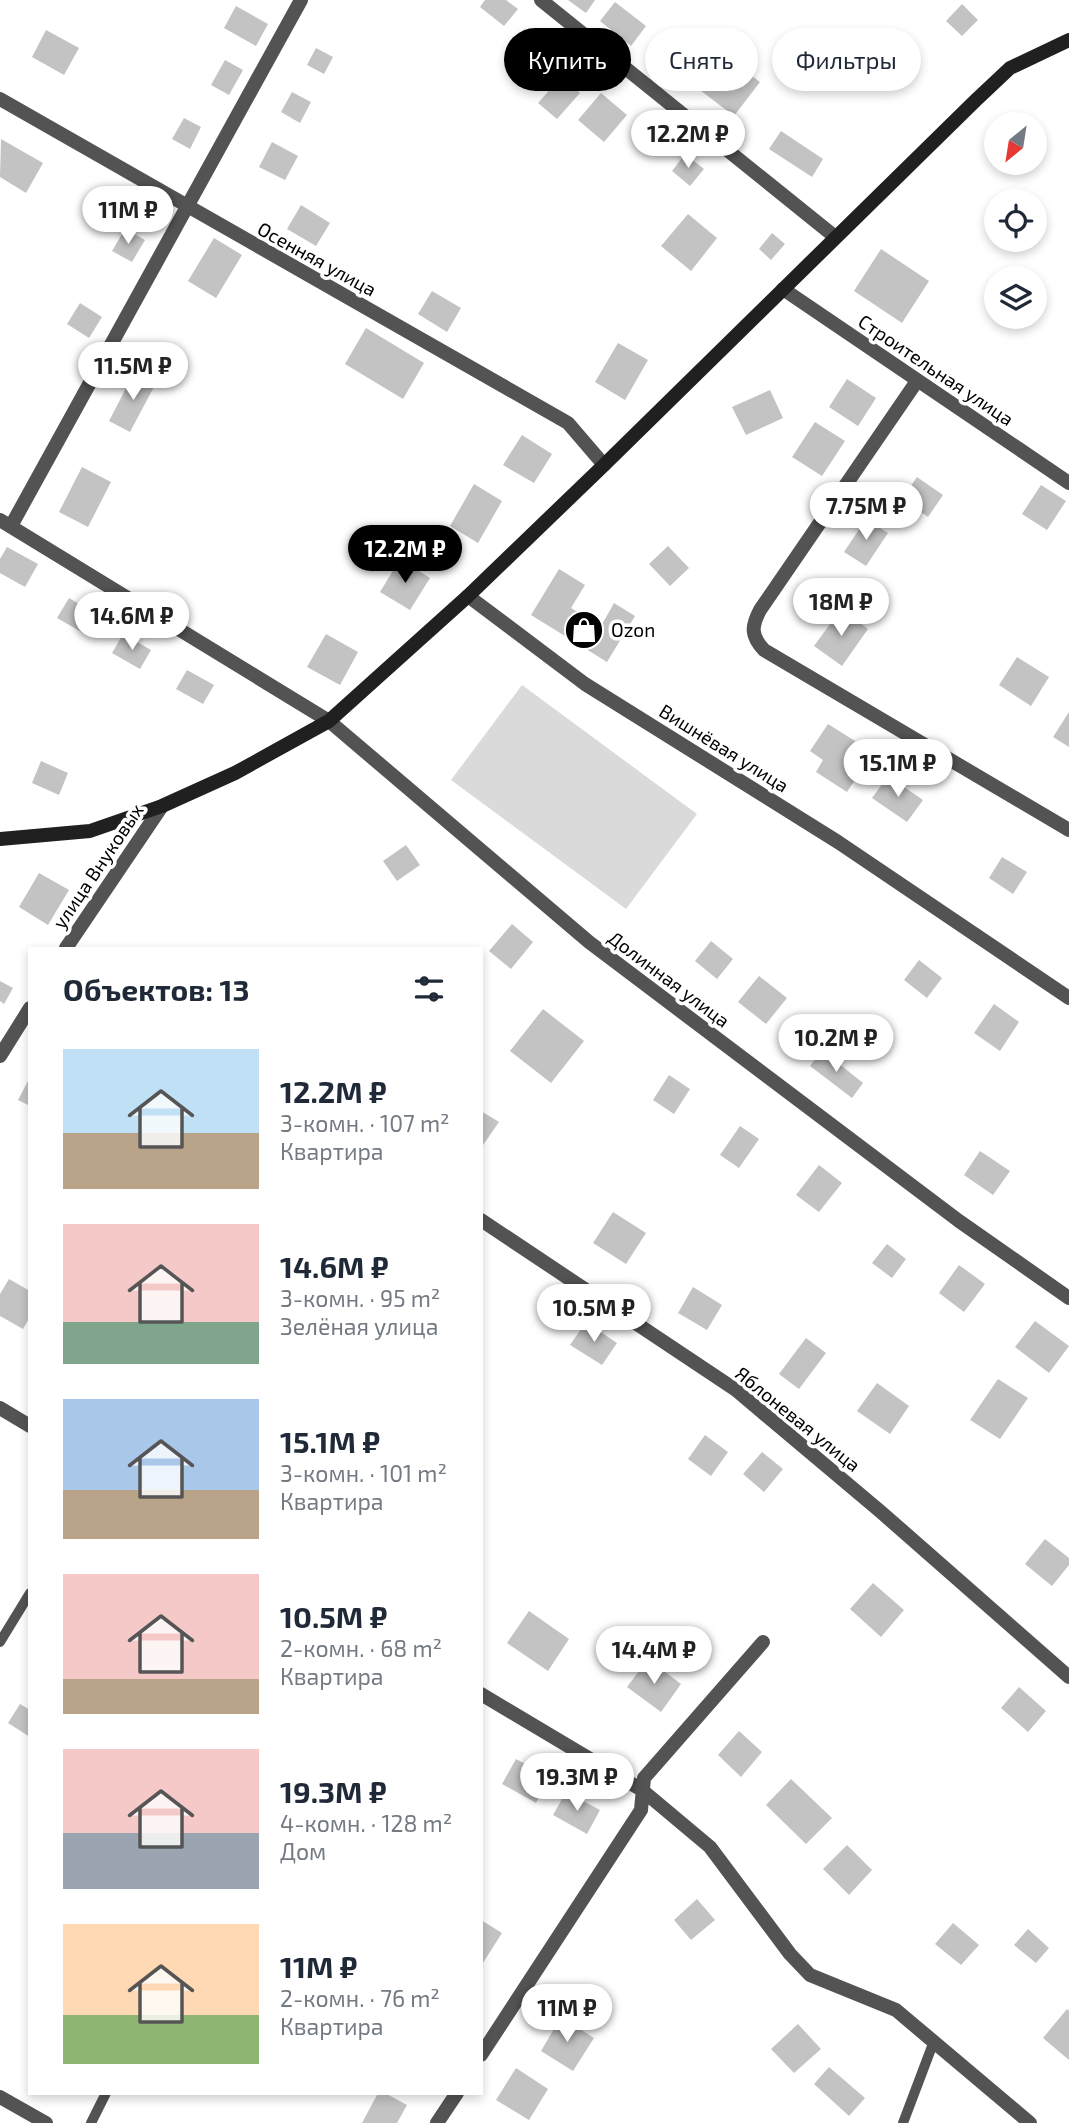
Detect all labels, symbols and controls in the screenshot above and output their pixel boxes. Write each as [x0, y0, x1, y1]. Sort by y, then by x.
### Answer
chip: Купить [504, 28, 631, 91]
chip: Снять [645, 28, 758, 91]
chip: Фильтры [772, 28, 921, 91]
pin: 12.2M ₽ [623, 110, 753, 170]
north arrow [984, 112, 1046, 175]
map controls [984, 112, 1047, 329]
text: 12.2M ₽ [647, 119, 729, 147]
pin: 11M ₽ [79, 187, 177, 246]
button: locate [984, 189, 1047, 252]
text: 11M ₽ [98, 195, 158, 223]
street label: Осенняя улица [253, 216, 381, 302]
button: layers [984, 266, 1047, 329]
street label: Строительная улица [854, 309, 1018, 431]
pin: 11.5M ₽ [68, 342, 198, 402]
text: 11.5M ₽ [94, 351, 172, 379]
pin: 7.75M ₽ [801, 482, 931, 542]
text: 7.75M ₽ [826, 491, 906, 519]
pin: 12.2M ₽ [340, 526, 470, 585]
text: 12.2M ₽ [364, 534, 446, 562]
pin: 18M ₽ [792, 578, 890, 638]
text: 18M ₽ [809, 587, 873, 615]
pin: 14.6M ₽ [67, 592, 197, 652]
text: 14.6M ₽ [90, 601, 174, 629]
shop icon: Ozon [563, 609, 605, 651]
place label: Ozon [611, 618, 655, 641]
street label: Вишнёвая улица [655, 699, 793, 797]
pin: 15.1M ₽ [833, 740, 963, 799]
text: 15.1M ₽ [860, 748, 936, 776]
street label: улица Внуковых [47, 799, 149, 933]
street label: Долинная улица [604, 926, 734, 1032]
icon: filters [410, 970, 448, 1008]
text: Объектов: 13 [63, 971, 250, 1007]
pin: 10.2M ₽ [771, 1014, 901, 1074]
text: 10.2M ₽ [794, 1023, 878, 1051]
text: 12.2M ₽ [280, 1073, 387, 1109]
icon: home [119, 1077, 203, 1161]
text: 3-комн. · 107 m² [280, 1109, 450, 1137]
text: Квартира [280, 1137, 384, 1165]
text: 14.6M ₽ [280, 1248, 389, 1284]
icon: home [119, 1252, 203, 1336]
text: 3-комн. · 95 m² [280, 1284, 440, 1312]
pin: 10.5M ₽ [529, 1284, 659, 1344]
text: 10.5M ₽ [553, 1293, 635, 1321]
text: Зелёная улица [280, 1312, 438, 1340]
street label: Яблоневая улица [731, 1361, 865, 1477]
text: 15.1M ₽ [280, 1423, 380, 1459]
icon: home [119, 1427, 203, 1511]
text: 3-комн. · 101 m² [280, 1459, 447, 1487]
text: Квартира [280, 1487, 384, 1515]
text: 10.5M ₽ [280, 1598, 387, 1634]
icon: home [119, 1602, 203, 1686]
pin: 14.4M ₽ [589, 1626, 719, 1686]
text: 2-комн. · 68 m² [280, 1634, 442, 1662]
text: 14.4M ₽ [612, 1635, 696, 1663]
text: Квартира [280, 1662, 384, 1690]
pin: 19.3M ₽ [512, 1754, 642, 1813]
text: 19.3M ₽ [536, 1762, 618, 1790]
text: 19.3M ₽ [280, 1773, 387, 1809]
icon: home [119, 1777, 203, 1861]
text: 4-комн. · 128 m² [280, 1809, 452, 1837]
text: Дом [280, 1837, 326, 1865]
text: 11M ₽ [280, 1948, 358, 1984]
icon: home [119, 1952, 203, 2036]
text: 2-комн. · 76 m² [280, 1984, 440, 2012]
pin: 11M ₽ [518, 1984, 616, 2044]
text: 11M ₽ [537, 1993, 597, 2021]
text: Квартира [280, 2012, 384, 2040]

